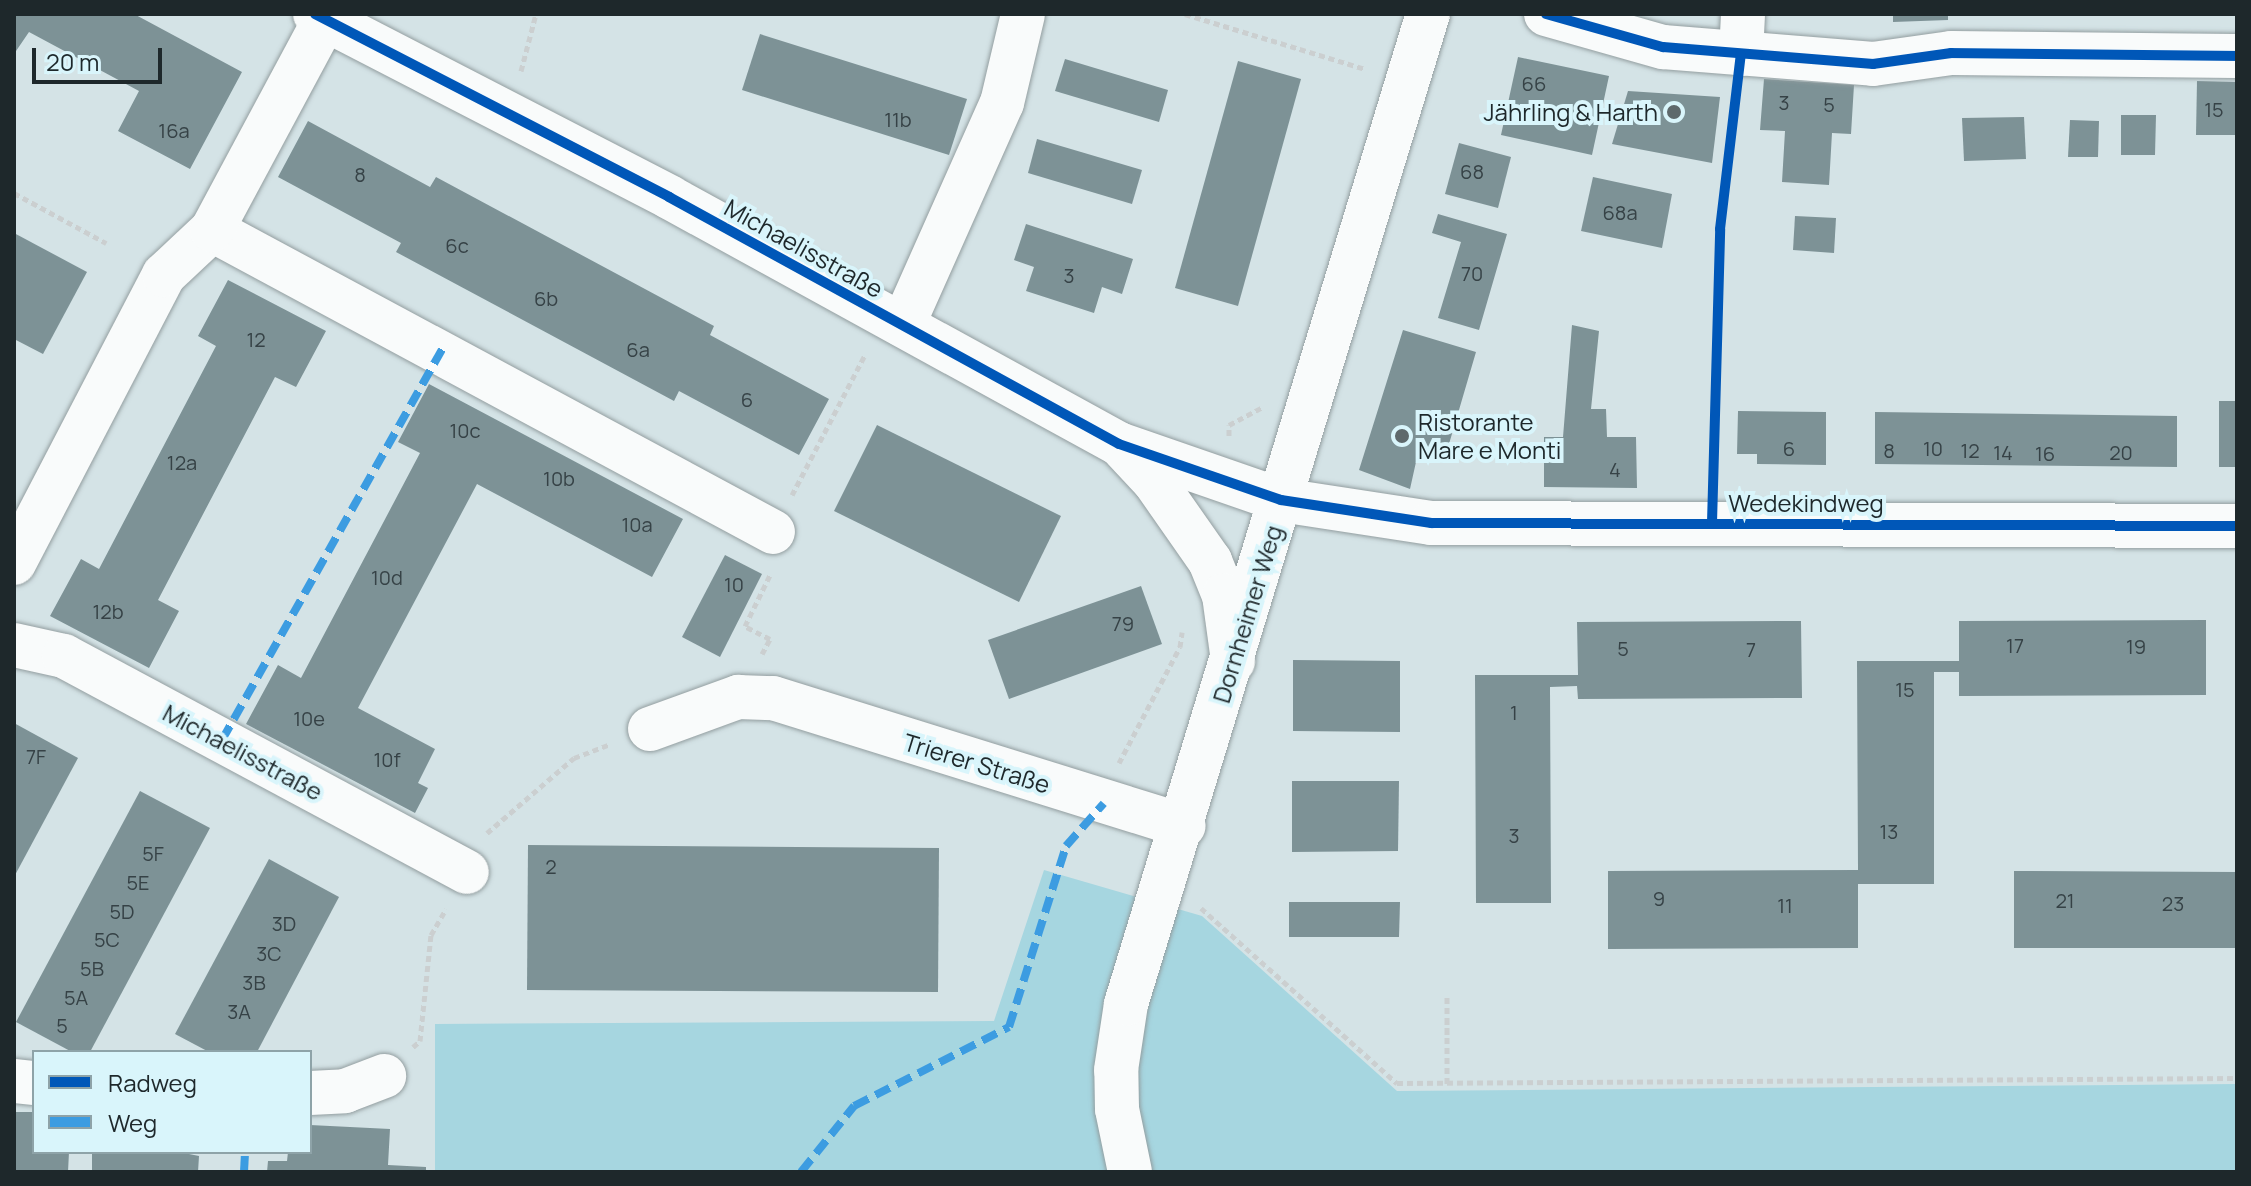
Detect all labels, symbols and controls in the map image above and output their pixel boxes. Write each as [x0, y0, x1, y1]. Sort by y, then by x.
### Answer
scale bar [36, 32, 166, 82]
text: 20 m [46, 45, 99, 78]
house number: 66 [1522, 71, 1546, 95]
house number: 3 [1778, 90, 1790, 114]
house number: 5 [1823, 92, 1835, 116]
house number: 15 [2204, 97, 2224, 121]
place label: Jährling & Harth [1483, 98, 1658, 126]
marker: Jährling & Harth [1665, 103, 1683, 121]
house number: 11b [884, 107, 912, 131]
house number: 16a [158, 118, 190, 142]
house number: 68 [1460, 159, 1484, 183]
house number: 8 [354, 162, 366, 186]
street label: Michaelisstraße [720, 193, 888, 303]
house number: 68a [1602, 200, 1638, 224]
house number: 6c [445, 233, 469, 257]
house number: 70 [1461, 261, 1483, 285]
house number: 3 [1063, 263, 1075, 287]
house number: 6b [534, 286, 558, 310]
house number: 12 [246, 327, 266, 351]
house number: 6a [626, 337, 650, 361]
house number: 6 [741, 387, 753, 411]
place label: Ristorante Mare e Monti [1418, 408, 1561, 464]
house number: 10c [449, 418, 481, 442]
marker: Ristorante Mare e Monti [1393, 427, 1411, 445]
house number: 6 [1783, 436, 1795, 460]
house number: 10 [1923, 436, 1943, 460]
house number: 8 [1883, 438, 1895, 462]
house number: 12 [1960, 438, 1980, 462]
house number: 14 [1993, 440, 2013, 464]
house number: 20 [2109, 440, 2133, 464]
house number: 16 [2035, 441, 2055, 465]
house number: 12a [167, 450, 197, 474]
house number: 4 [1609, 457, 1621, 481]
house number: 10b [543, 466, 575, 490]
street label: Wedekindweg [1728, 489, 1884, 517]
house number: 10a [621, 512, 653, 536]
street label: Dornheimer Weg [1206, 522, 1288, 706]
house number: 10d [371, 565, 403, 589]
house number: 10 [724, 572, 744, 596]
house number: 12b [92, 599, 124, 623]
house number: 79 [1112, 611, 1134, 635]
house number: 17 [2006, 633, 2024, 657]
house number: 19 [2126, 634, 2146, 658]
house number: 5 [1617, 636, 1629, 660]
house number: 7 [1746, 637, 1756, 661]
house number: 15 [1895, 677, 1915, 701]
street label: Michaelisstraße [158, 698, 328, 806]
house number: 1 [1510, 700, 1518, 724]
house number: 10e [293, 706, 325, 730]
street label: Trierer Straße [900, 727, 1054, 799]
house number: 7F [26, 744, 46, 768]
house number: 10f [373, 747, 401, 771]
house number: 13 [1880, 819, 1898, 843]
house number: 3 [1508, 823, 1520, 847]
house number: 5F [142, 841, 164, 865]
house number: 2 [545, 854, 557, 878]
house number: 5E [127, 870, 149, 894]
house number: 9 [1653, 886, 1665, 910]
house number: 21 [2055, 888, 2075, 912]
house number: 23 [2162, 891, 2184, 915]
house number: 11 [1777, 893, 1793, 917]
house number: 5D [110, 899, 134, 923]
house number: 3D [272, 911, 296, 935]
house number: 5C [94, 927, 120, 951]
house number: 3C [256, 941, 282, 965]
house number: 5B [80, 956, 104, 980]
house number: 3B [242, 970, 266, 994]
house number: 5A [64, 985, 88, 1009]
house number: 3A [227, 999, 251, 1023]
house number: 5 [56, 1013, 68, 1037]
legend [32, 1050, 312, 1154]
text: Radweg [108, 1066, 197, 1099]
text: Weg [108, 1106, 157, 1139]

